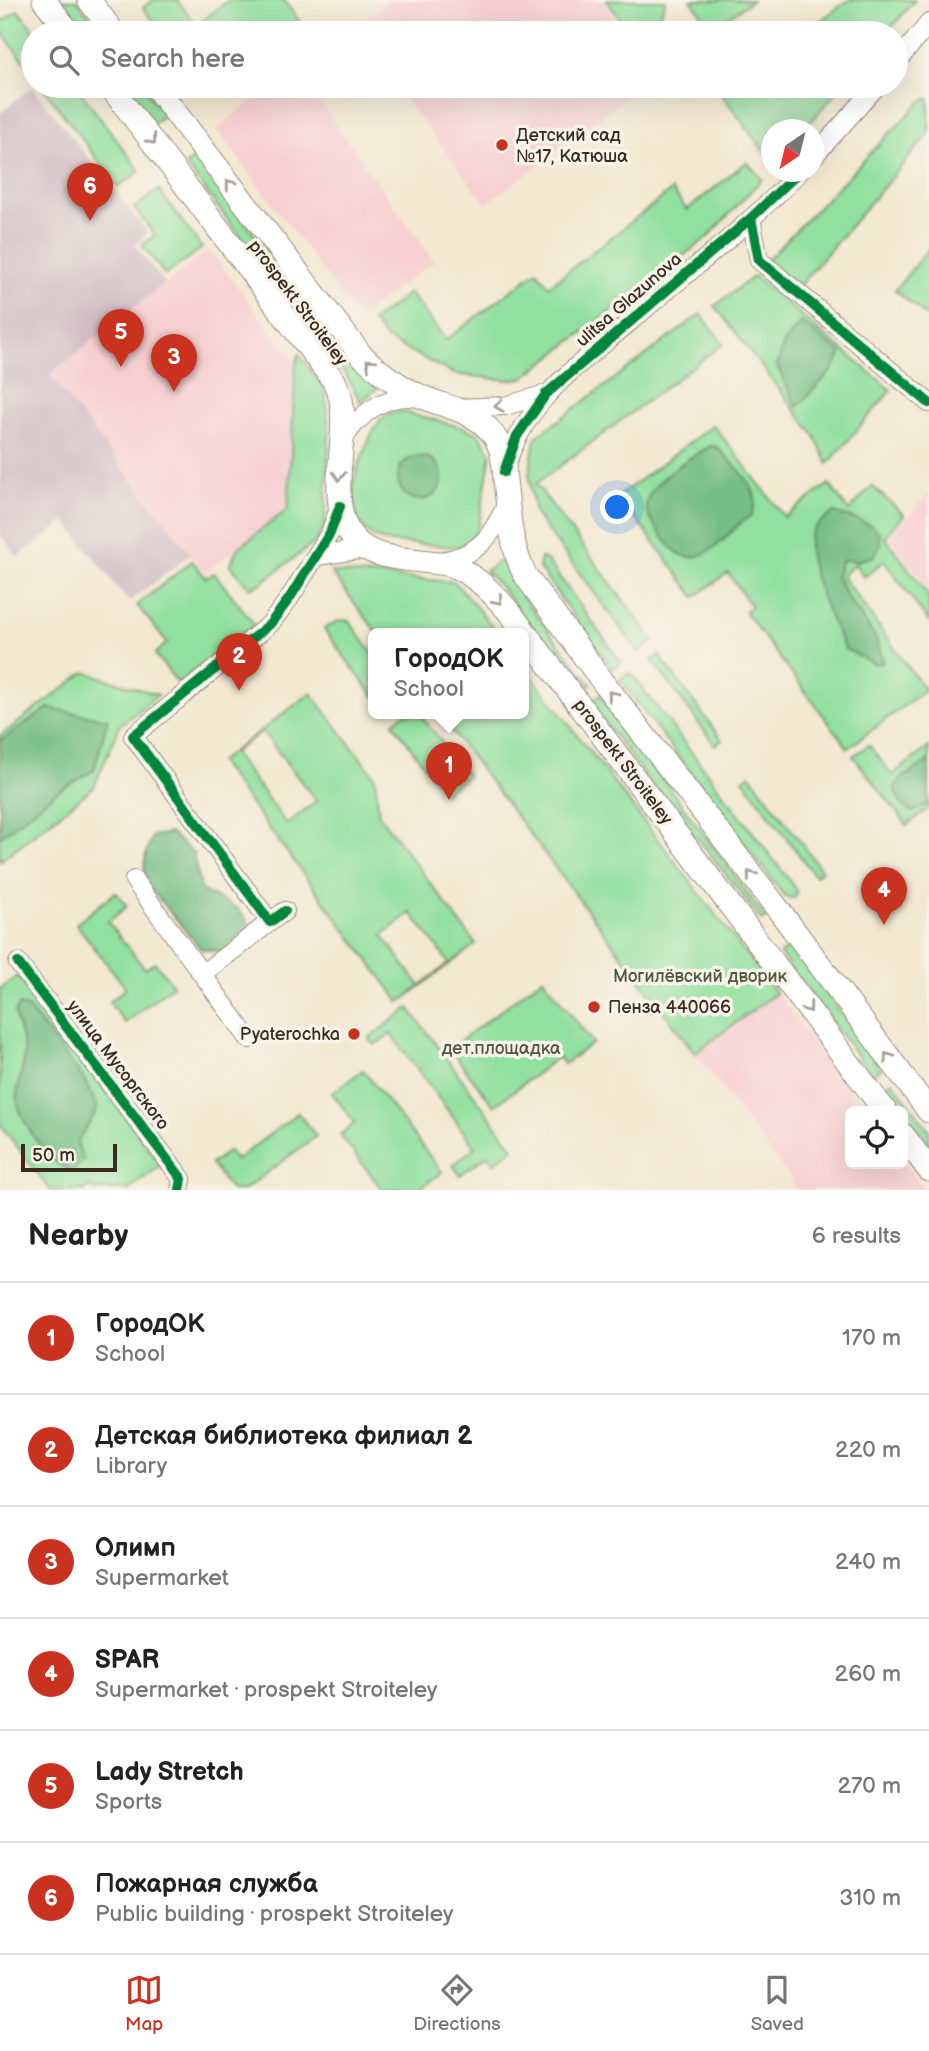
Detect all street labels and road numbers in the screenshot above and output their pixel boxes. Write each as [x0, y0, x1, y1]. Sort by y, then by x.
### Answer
street label: prospekt Stroiteley [244, 236, 352, 370]
street label: ulitsa Glazunova [572, 249, 686, 351]
street label: prospekt Stroiteley [569, 695, 677, 829]
street label: улица Мусоргского [63, 996, 173, 1134]

